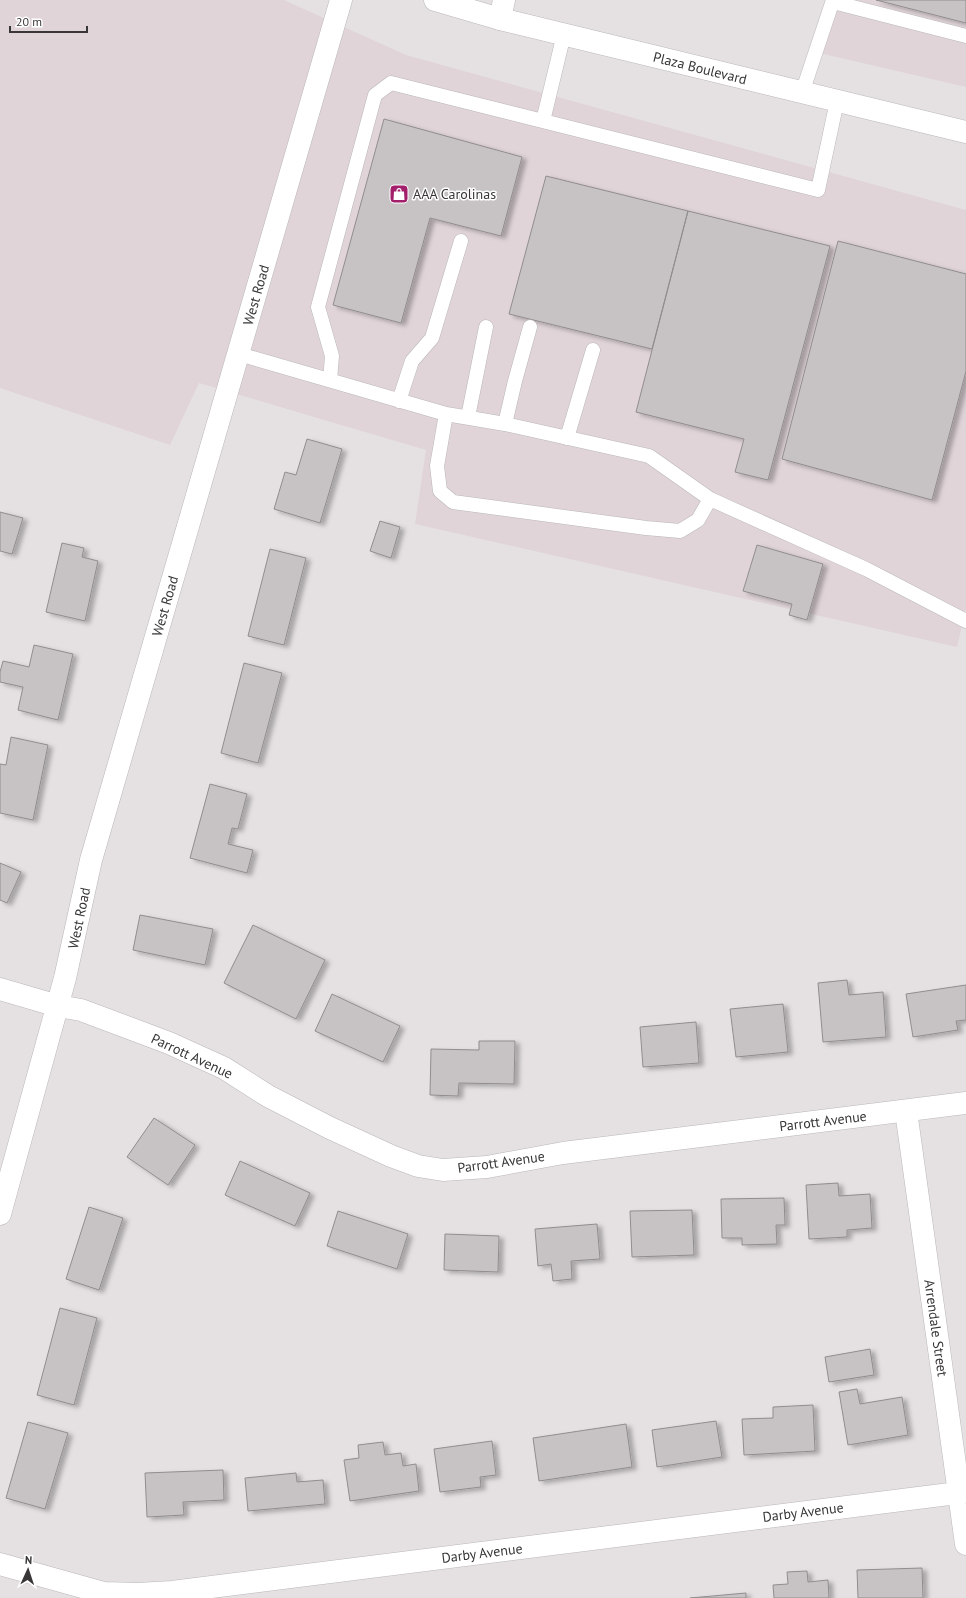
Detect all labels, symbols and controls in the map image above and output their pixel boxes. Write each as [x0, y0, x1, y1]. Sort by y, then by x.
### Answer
scale bar [10, 8, 87, 34]
text: 20 m [16, 14, 42, 29]
street label: Plaza Boulevard [651, 48, 749, 88]
shop icon: AAA Carolinas [388, 183, 410, 205]
place label: AAA Carolinas [413, 185, 496, 203]
street label: West Road [239, 263, 273, 327]
street label: West Road [148, 574, 182, 638]
street label: West Road [64, 886, 94, 950]
street label: Parrott Avenue [148, 1029, 236, 1083]
street label: Parrott Avenue [778, 1107, 868, 1135]
street label: Parrott Avenue [456, 1147, 546, 1177]
street label: Arrendale Street [920, 1278, 952, 1378]
street label: Darby Avenue [762, 1498, 844, 1526]
street label: Darby Avenue [441, 1539, 523, 1567]
north arrow [8, 1550, 48, 1590]
text: N [25, 1553, 33, 1567]

